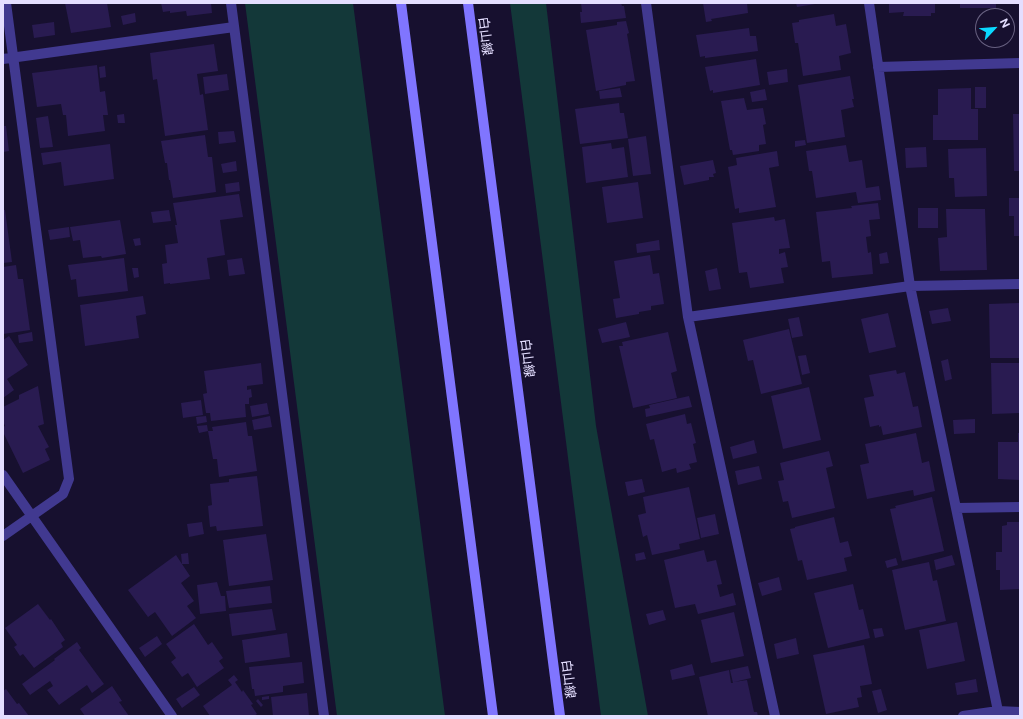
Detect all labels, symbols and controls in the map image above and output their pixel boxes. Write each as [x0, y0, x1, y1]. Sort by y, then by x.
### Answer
north arrow [975, 8, 1015, 48]
street label: 白山線 [475, 16, 495, 56]
text: N [998, 17, 1012, 30]
street label: 白山線 [517, 338, 537, 378]
street label: 白山線 [558, 659, 578, 699]

